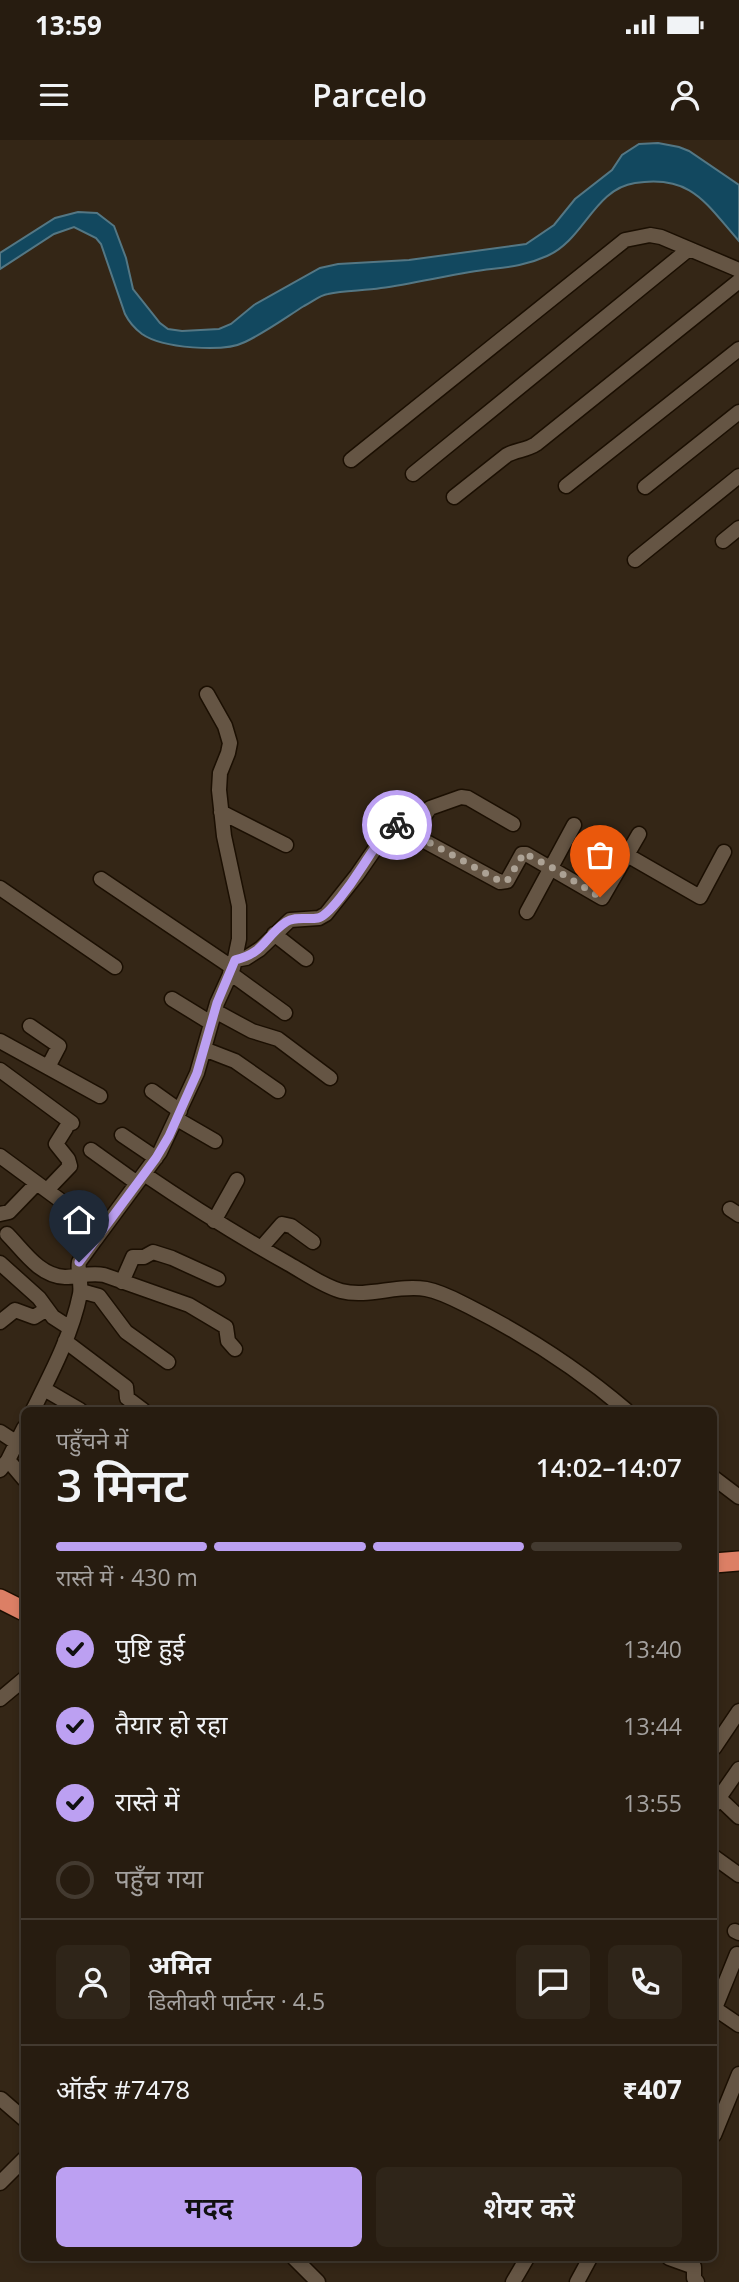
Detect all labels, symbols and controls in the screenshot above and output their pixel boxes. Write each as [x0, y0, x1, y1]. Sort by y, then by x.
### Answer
text: 13:59 [35, 7, 102, 43]
text: Parcelo [312, 73, 427, 116]
icon: menu [35, 76, 73, 114]
icon: person [666, 76, 704, 114]
courier [362, 790, 432, 860]
icon: bike [378, 806, 416, 844]
pin [570, 825, 630, 897]
icon: bag [581, 836, 619, 874]
pin [49, 1190, 109, 1262]
icon: home [60, 1201, 98, 1239]
text: पहुँचने में [56, 1424, 128, 1456]
text: 14:02–14:07 [536, 1449, 682, 1485]
text: 3 मिनट [56, 1453, 188, 1515]
text: रास्ते में · 430 m [56, 1561, 198, 1593]
text: पुष्टि हुई [115, 1629, 185, 1665]
icon: check [56, 1630, 94, 1668]
text: 13:40 [623, 1633, 682, 1665]
text: तैयार हो रहा [115, 1706, 228, 1742]
icon: check [56, 1707, 94, 1745]
text: 13:44 [623, 1710, 682, 1742]
text: रास्ते में [115, 1783, 180, 1819]
icon: check [56, 1784, 94, 1822]
text: 13:55 [623, 1787, 682, 1819]
text: पहुँच गया [115, 1860, 203, 1896]
button: person [56, 1945, 130, 2019]
button: chat [516, 1945, 590, 2019]
button: phone [608, 1945, 682, 2019]
text: अमित [148, 1946, 211, 1982]
text: डिलीवरी पार्टनर · 4.5 [148, 1985, 325, 2017]
text: ऑर्डर #7478 [56, 2071, 190, 2107]
text: ₹407 [623, 2071, 682, 2107]
button: मदद [56, 2167, 362, 2247]
button: शेयर करें [376, 2167, 682, 2247]

